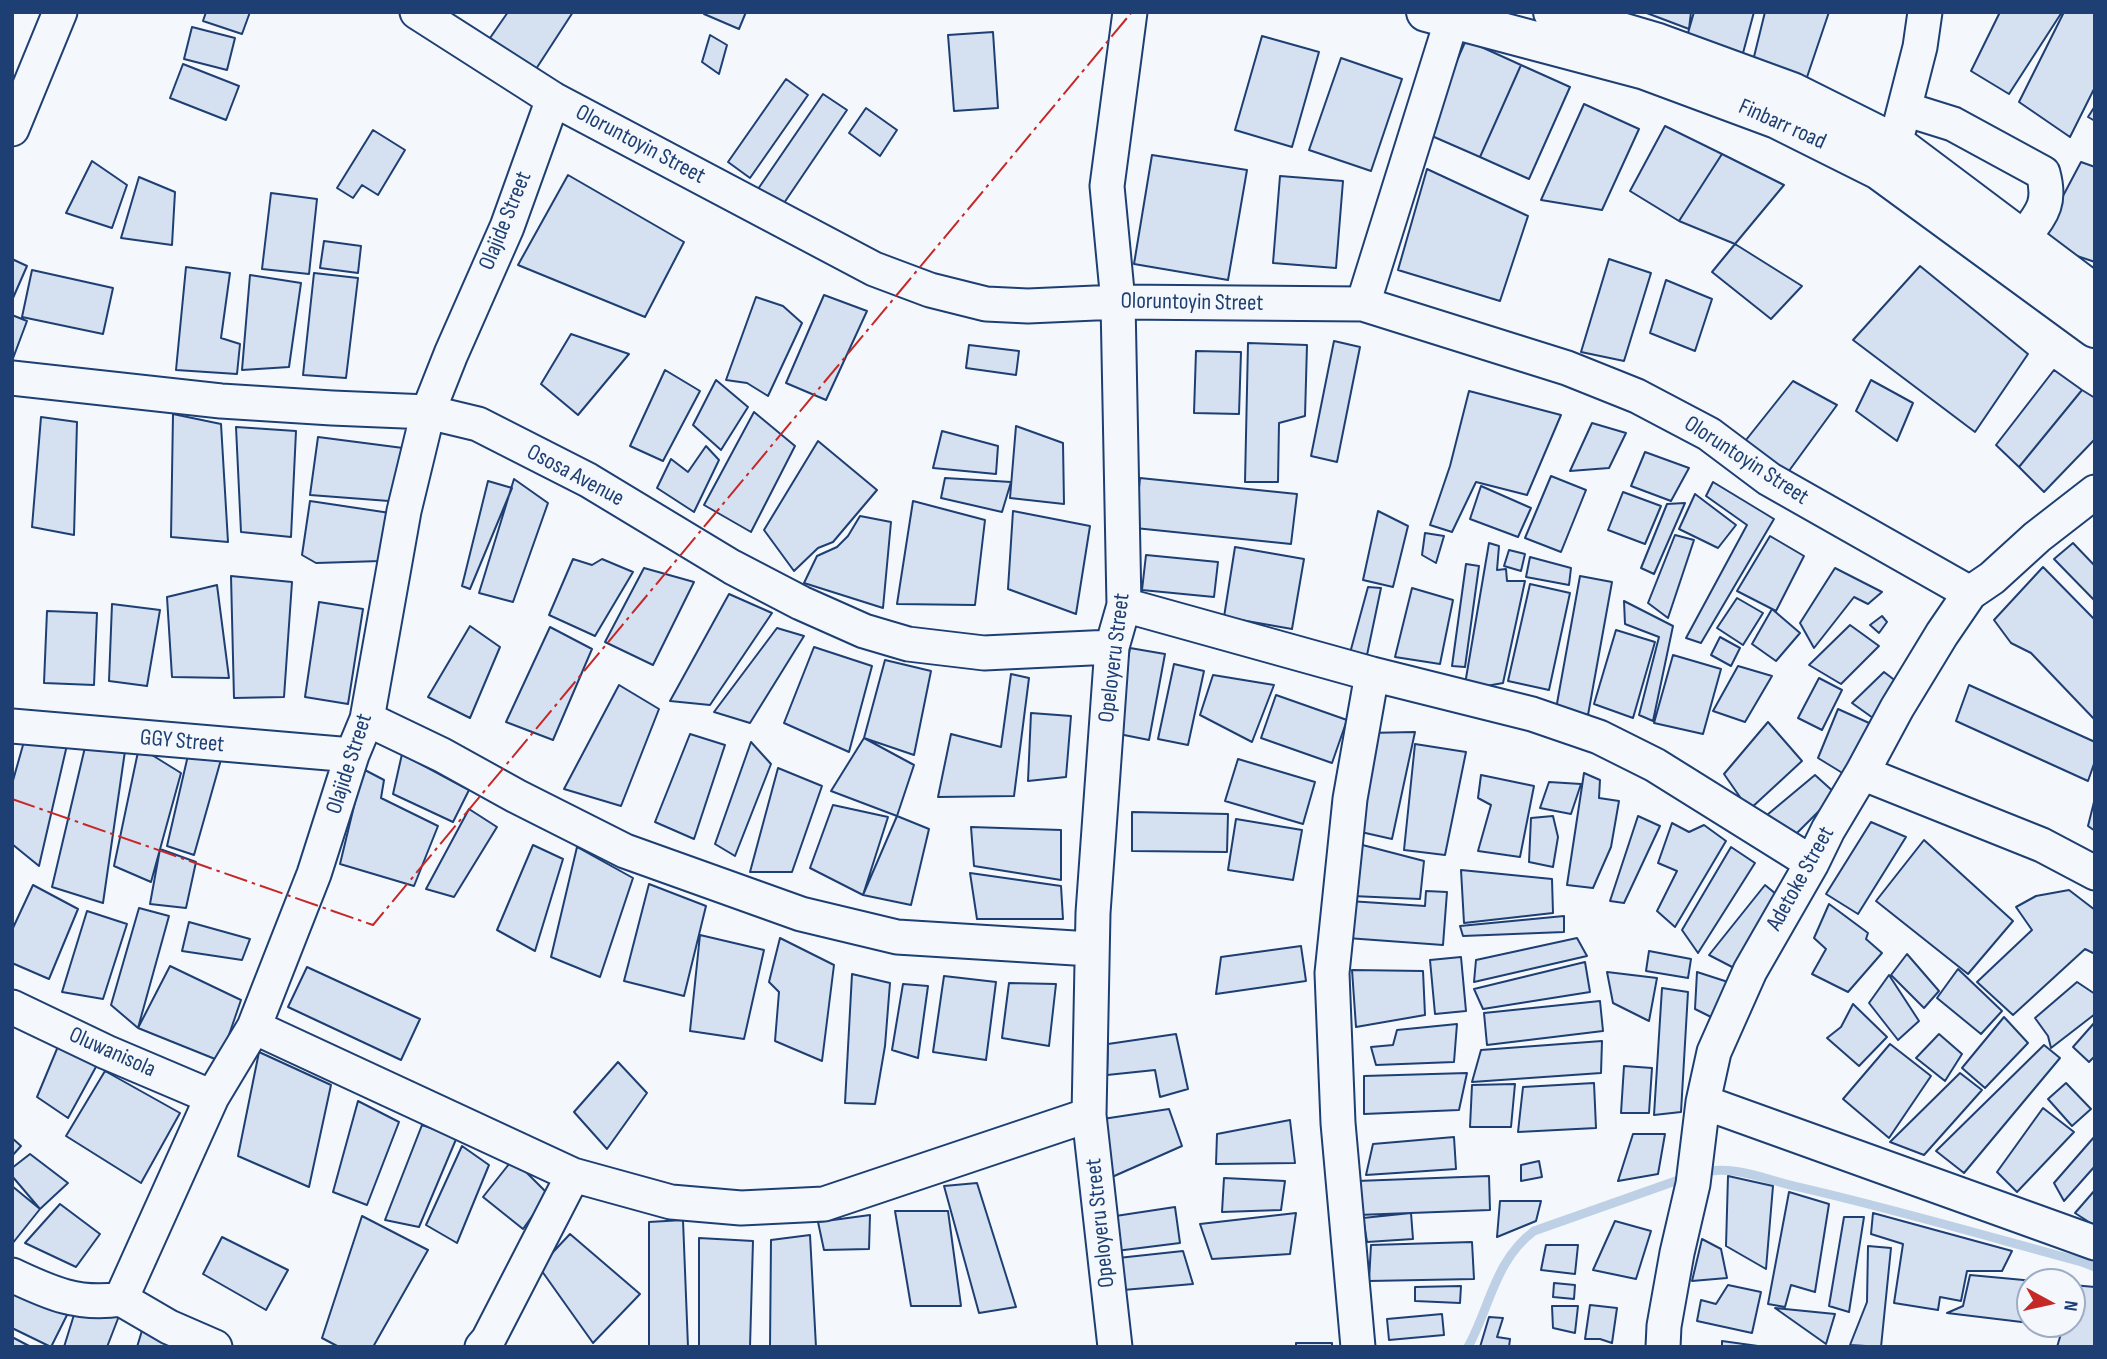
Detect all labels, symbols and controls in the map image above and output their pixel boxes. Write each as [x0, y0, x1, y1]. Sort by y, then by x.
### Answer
street label: Finbarr road [1734, 94, 1830, 156]
street label: Oloruntoyin Street [570, 99, 710, 191]
street label: Olajide Street [474, 168, 538, 274]
street label: Oloruntoyin Street [1120, 288, 1264, 318]
street label: Oloruntoyin Street [1679, 411, 1813, 511]
street label: Ososa Avenue [522, 439, 628, 513]
street label: Opeloyeru Street [1093, 592, 1137, 724]
street label: Olajide Street [321, 710, 379, 818]
street label: GGY Street [139, 725, 225, 759]
street label: Adetoke Street [1761, 822, 1841, 936]
street label: Oluwanisola [64, 1022, 160, 1084]
street label: Opeloyeru Street [1080, 1157, 1122, 1289]
north arrow [2016, 1268, 2086, 1338]
text: N [2058, 1299, 2082, 1312]

